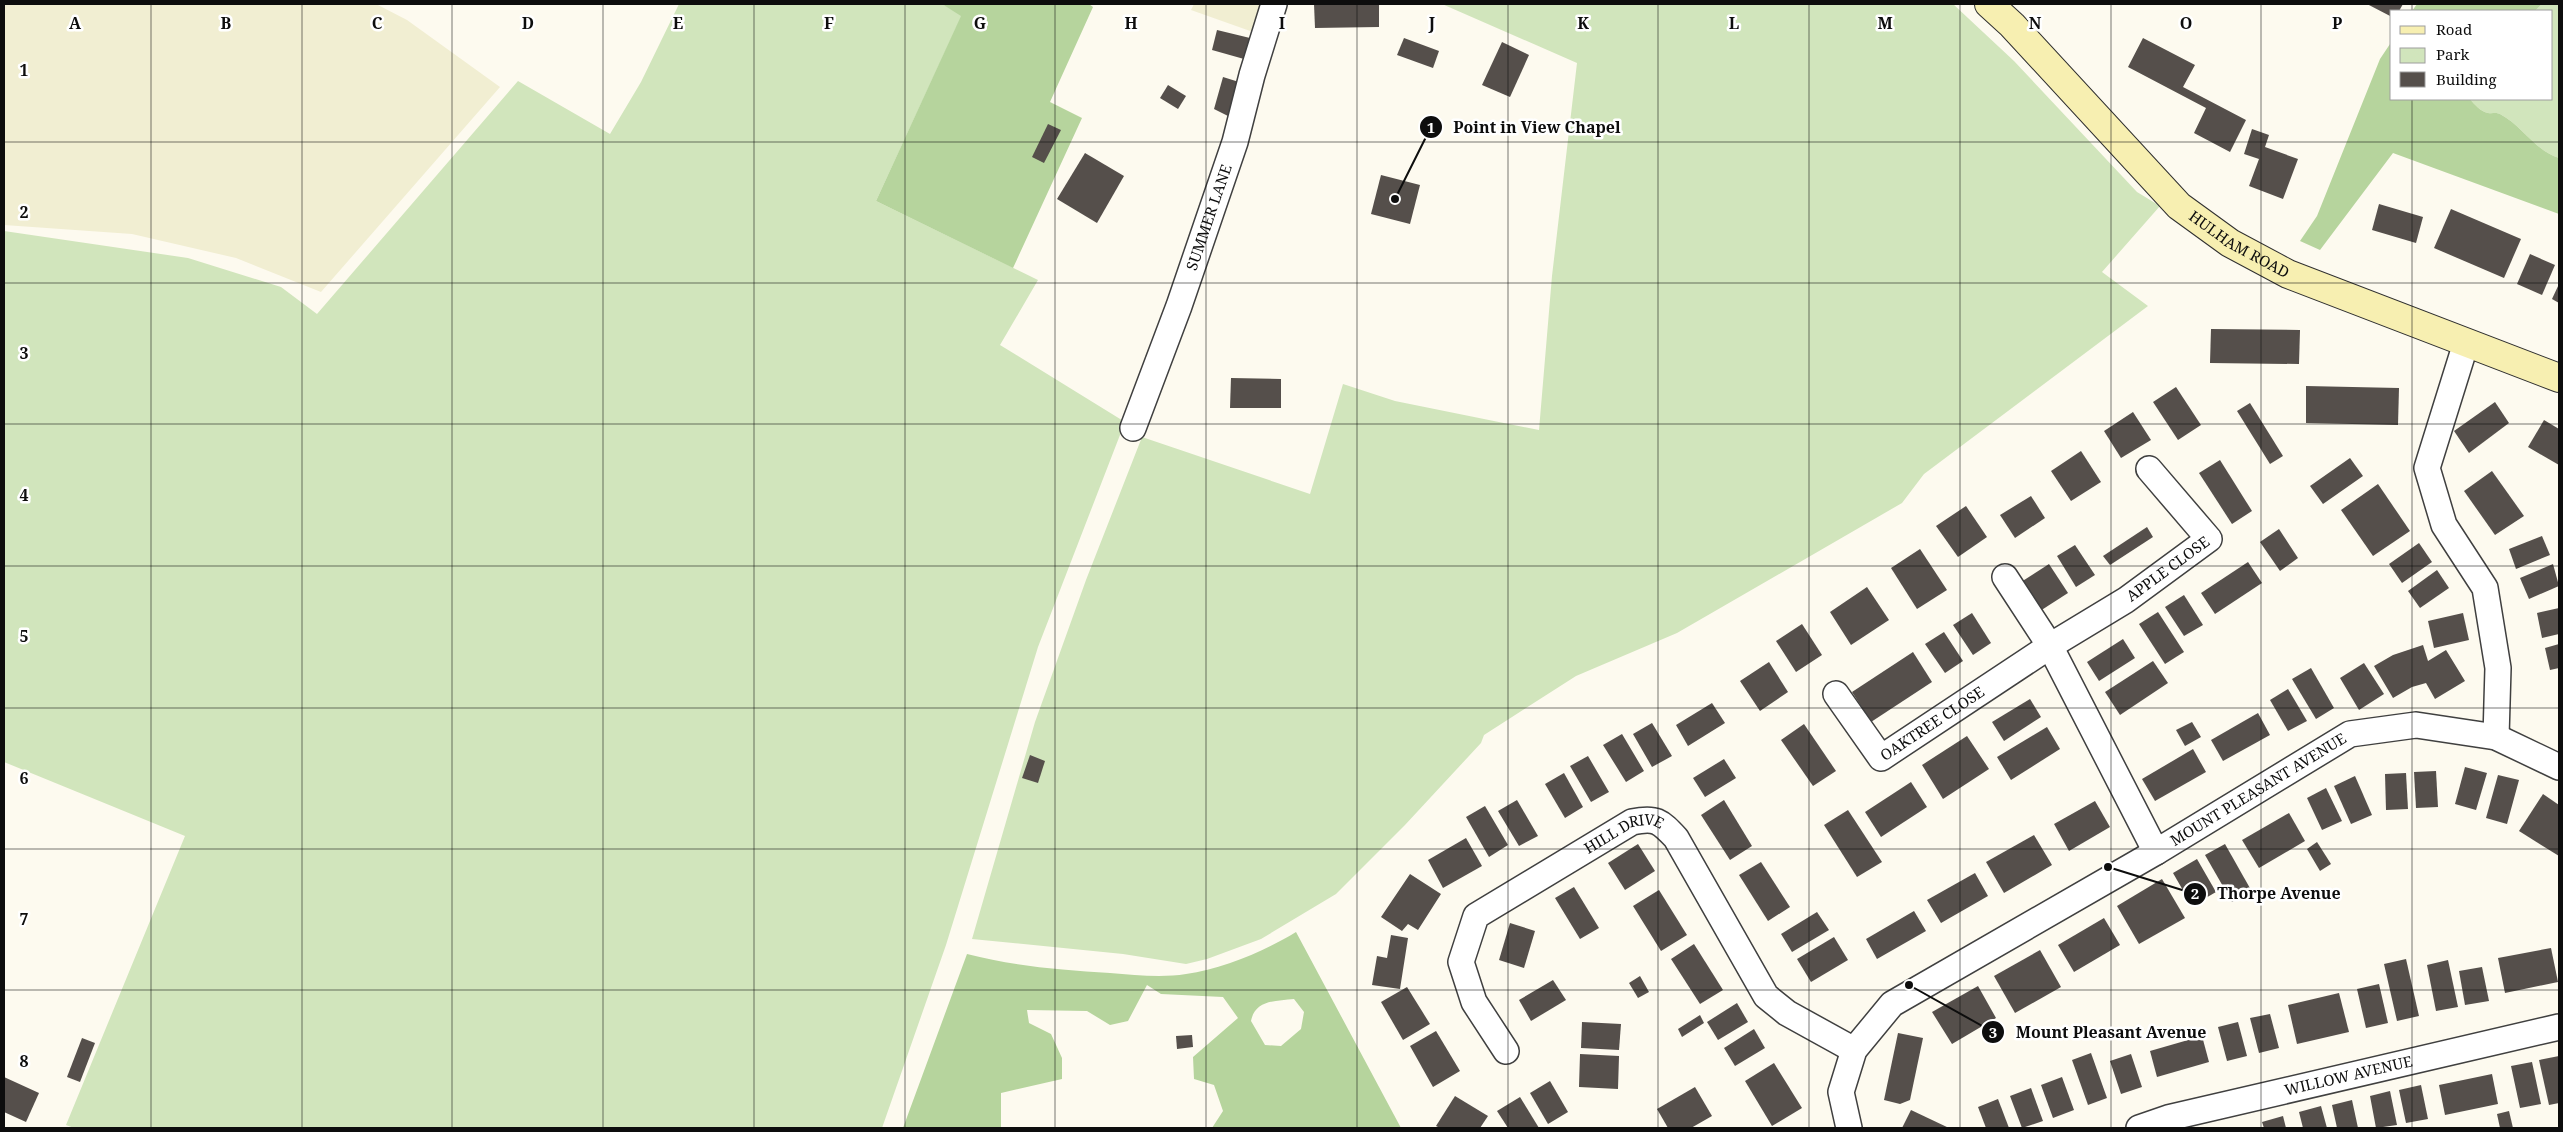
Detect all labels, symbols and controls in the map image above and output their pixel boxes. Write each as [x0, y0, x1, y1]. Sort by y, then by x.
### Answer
legend [2390, 10, 2553, 100]
text: A [69, 12, 82, 34]
text: B [221, 12, 232, 34]
text: C [372, 12, 383, 34]
text: D [522, 12, 534, 34]
text: E [673, 12, 683, 34]
text: F [824, 12, 834, 34]
text: G [974, 12, 986, 34]
text: H [1124, 12, 1138, 34]
text: I [1279, 12, 1285, 34]
text: J [1428, 12, 1436, 34]
text: K [1577, 12, 1589, 34]
text: L [1729, 12, 1739, 34]
text: M [1877, 12, 1893, 34]
text: N [2029, 12, 2042, 34]
text: O [2180, 12, 2192, 34]
text: P [2332, 12, 2342, 34]
text: Road [2436, 19, 2472, 39]
text: Park [2436, 44, 2470, 64]
text: 1 [19, 59, 29, 81]
text: Building [2436, 69, 2497, 89]
callout: Point in View Chapel [1418, 112, 1630, 143]
text: Point in View Chapel [1453, 116, 1621, 138]
text: 1 [1427, 117, 1435, 137]
street label: SUMMER LANE [1181, 161, 1236, 273]
text: 2 [19, 201, 29, 223]
street label: HULHAM ROAD [2185, 206, 2293, 282]
text: 3 [19, 342, 29, 364]
text: 4 [19, 484, 29, 506]
street label: APPLE CLOSE [2122, 531, 2213, 606]
text: 5 [19, 625, 29, 647]
street label: OAKTREE CLOSE [1876, 681, 1988, 765]
street label: MOUNT PLEASANT AVENUE [2166, 728, 2350, 850]
text: 6 [19, 767, 29, 789]
street label: HILL DRIVE [1580, 809, 1668, 858]
callout: Thorpe Avenue [2182, 878, 2351, 909]
text: Thorpe Avenue [2217, 882, 2341, 904]
text: 2 [2191, 883, 2199, 903]
text: 7 [19, 908, 29, 930]
callout: Mount Pleasant Avenue [1981, 1017, 2217, 1048]
text: Mount Pleasant Avenue [2016, 1021, 2206, 1043]
text: 3 [1989, 1022, 1997, 1042]
text: 8 [19, 1050, 29, 1072]
street label: WILLOW AVENUE [2282, 1050, 2414, 1100]

